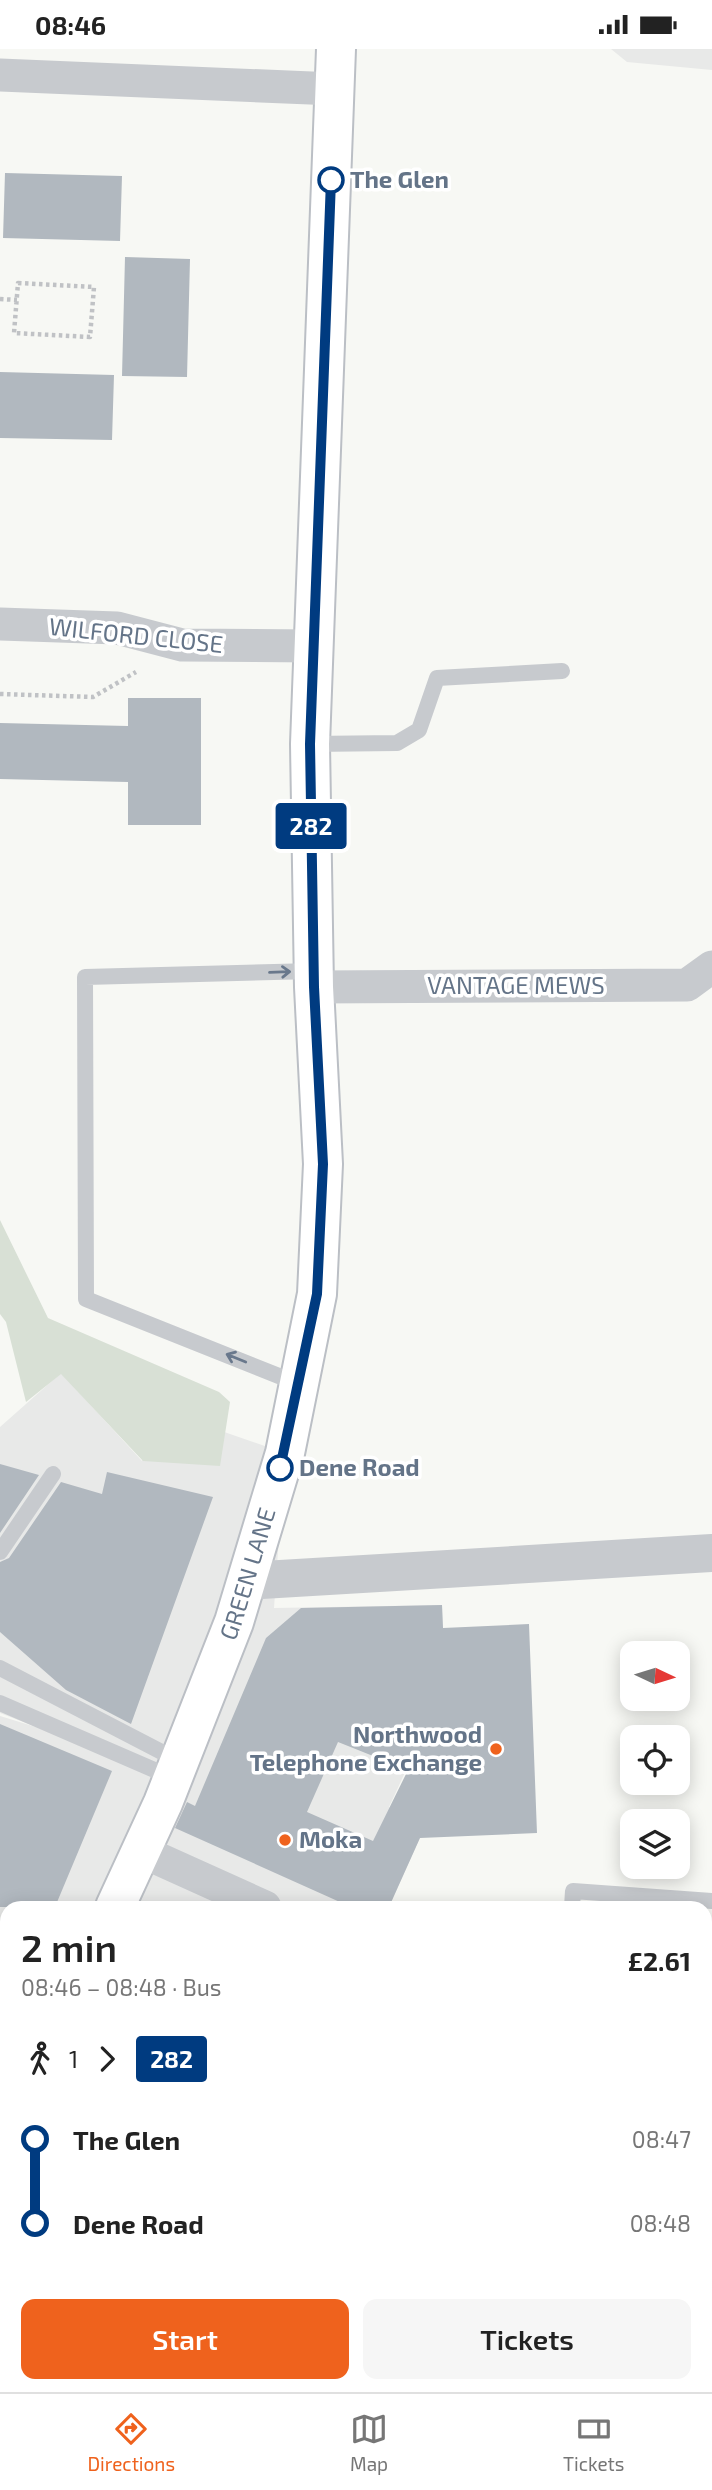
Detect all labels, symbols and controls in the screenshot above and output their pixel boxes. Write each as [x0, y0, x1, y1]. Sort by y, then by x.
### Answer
text: 08:46 [35, 9, 106, 40]
place label: The Glen [350, 164, 449, 193]
marker: The Glen [318, 167, 344, 193]
street label: WILFORD CLOSE [48, 611, 225, 658]
line badge: 282 [271, 803, 351, 849]
text: 282 [290, 811, 332, 840]
one-way arrow [269, 965, 292, 979]
street label: VANTAGE MEWS [427, 970, 605, 999]
one-way arrow [226, 1351, 248, 1364]
place label: Dene Road [299, 1452, 420, 1481]
marker: Dene Road [267, 1455, 293, 1481]
street label: GREEN LANE [212, 1504, 281, 1644]
north arrow [620, 1641, 690, 1711]
map controls [620, 1641, 690, 1879]
place label: Northwood Telephone Exchange [250, 1719, 482, 1776]
button: locate [620, 1725, 690, 1795]
marker: Northwood Telephone Exchange [488, 1741, 504, 1757]
button: layers [620, 1809, 690, 1879]
place label: Moka [299, 1824, 362, 1853]
marker: Moka [277, 1832, 293, 1848]
text: 2 min [21, 1924, 117, 1970]
text: £2.61 [628, 1945, 691, 1976]
text: 08:46 – 08:48 · Bus [21, 1973, 222, 2001]
icon: walk [21, 2040, 59, 2078]
icon: forward [88, 2040, 126, 2078]
text: 282 [150, 2044, 193, 2073]
text: 1 [69, 2045, 78, 2073]
text: The Glen [73, 2124, 180, 2155]
text: 08:47 [632, 2125, 691, 2153]
text: Dene Road [73, 2208, 204, 2239]
text: 08:48 [630, 2209, 691, 2237]
button: Start [21, 2299, 349, 2379]
button: Tickets [363, 2299, 691, 2379]
tab: Directions [87, 2410, 175, 2475]
tab: Map [350, 2410, 388, 2475]
tab: Tickets [563, 2410, 625, 2475]

